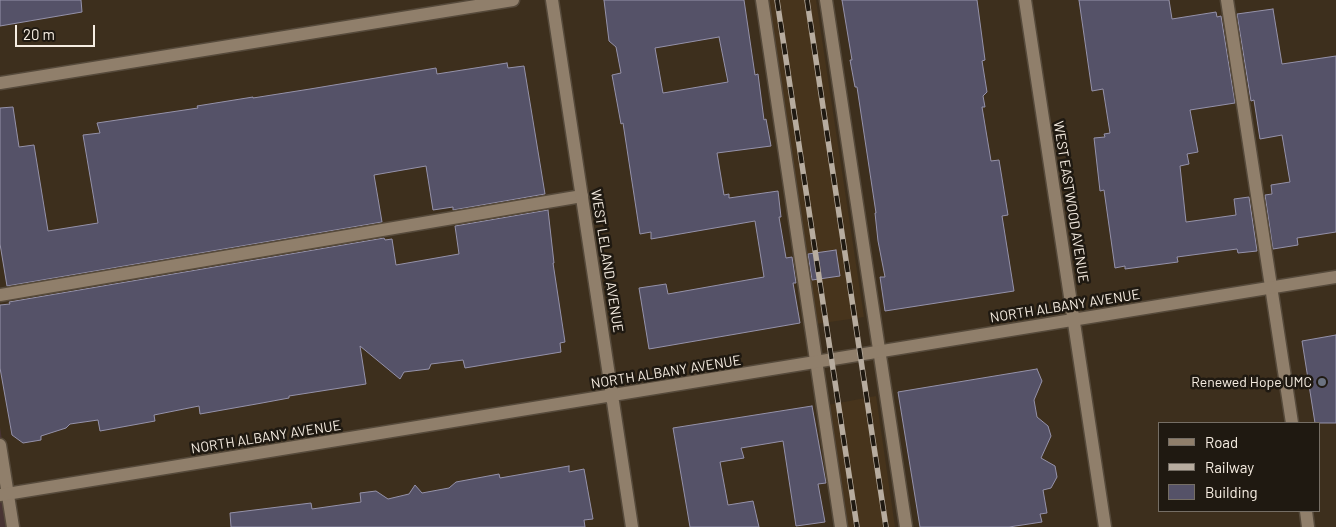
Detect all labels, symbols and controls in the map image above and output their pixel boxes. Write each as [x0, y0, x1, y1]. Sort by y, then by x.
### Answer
scale bar [18, 15, 98, 47]
text: 20 m [23, 25, 55, 43]
street label: WEST EASTWOOD AVENUE [1050, 120, 1092, 284]
street label: WEST LELAND AVENUE [587, 188, 627, 334]
street label: NORTH ALBANY AVENUE [989, 286, 1141, 326]
street label: NORTH ALBANY AVENUE [590, 352, 742, 392]
place label: Renewed Hope UMC [1191, 374, 1312, 390]
marker: Renewed Hope UMC [1316, 376, 1328, 388]
street label: NORTH ALBANY AVENUE [190, 417, 342, 457]
legend [1158, 422, 1321, 512]
text: Road [1205, 433, 1238, 451]
text: Railway [1205, 458, 1254, 476]
text: Building [1205, 483, 1258, 501]

